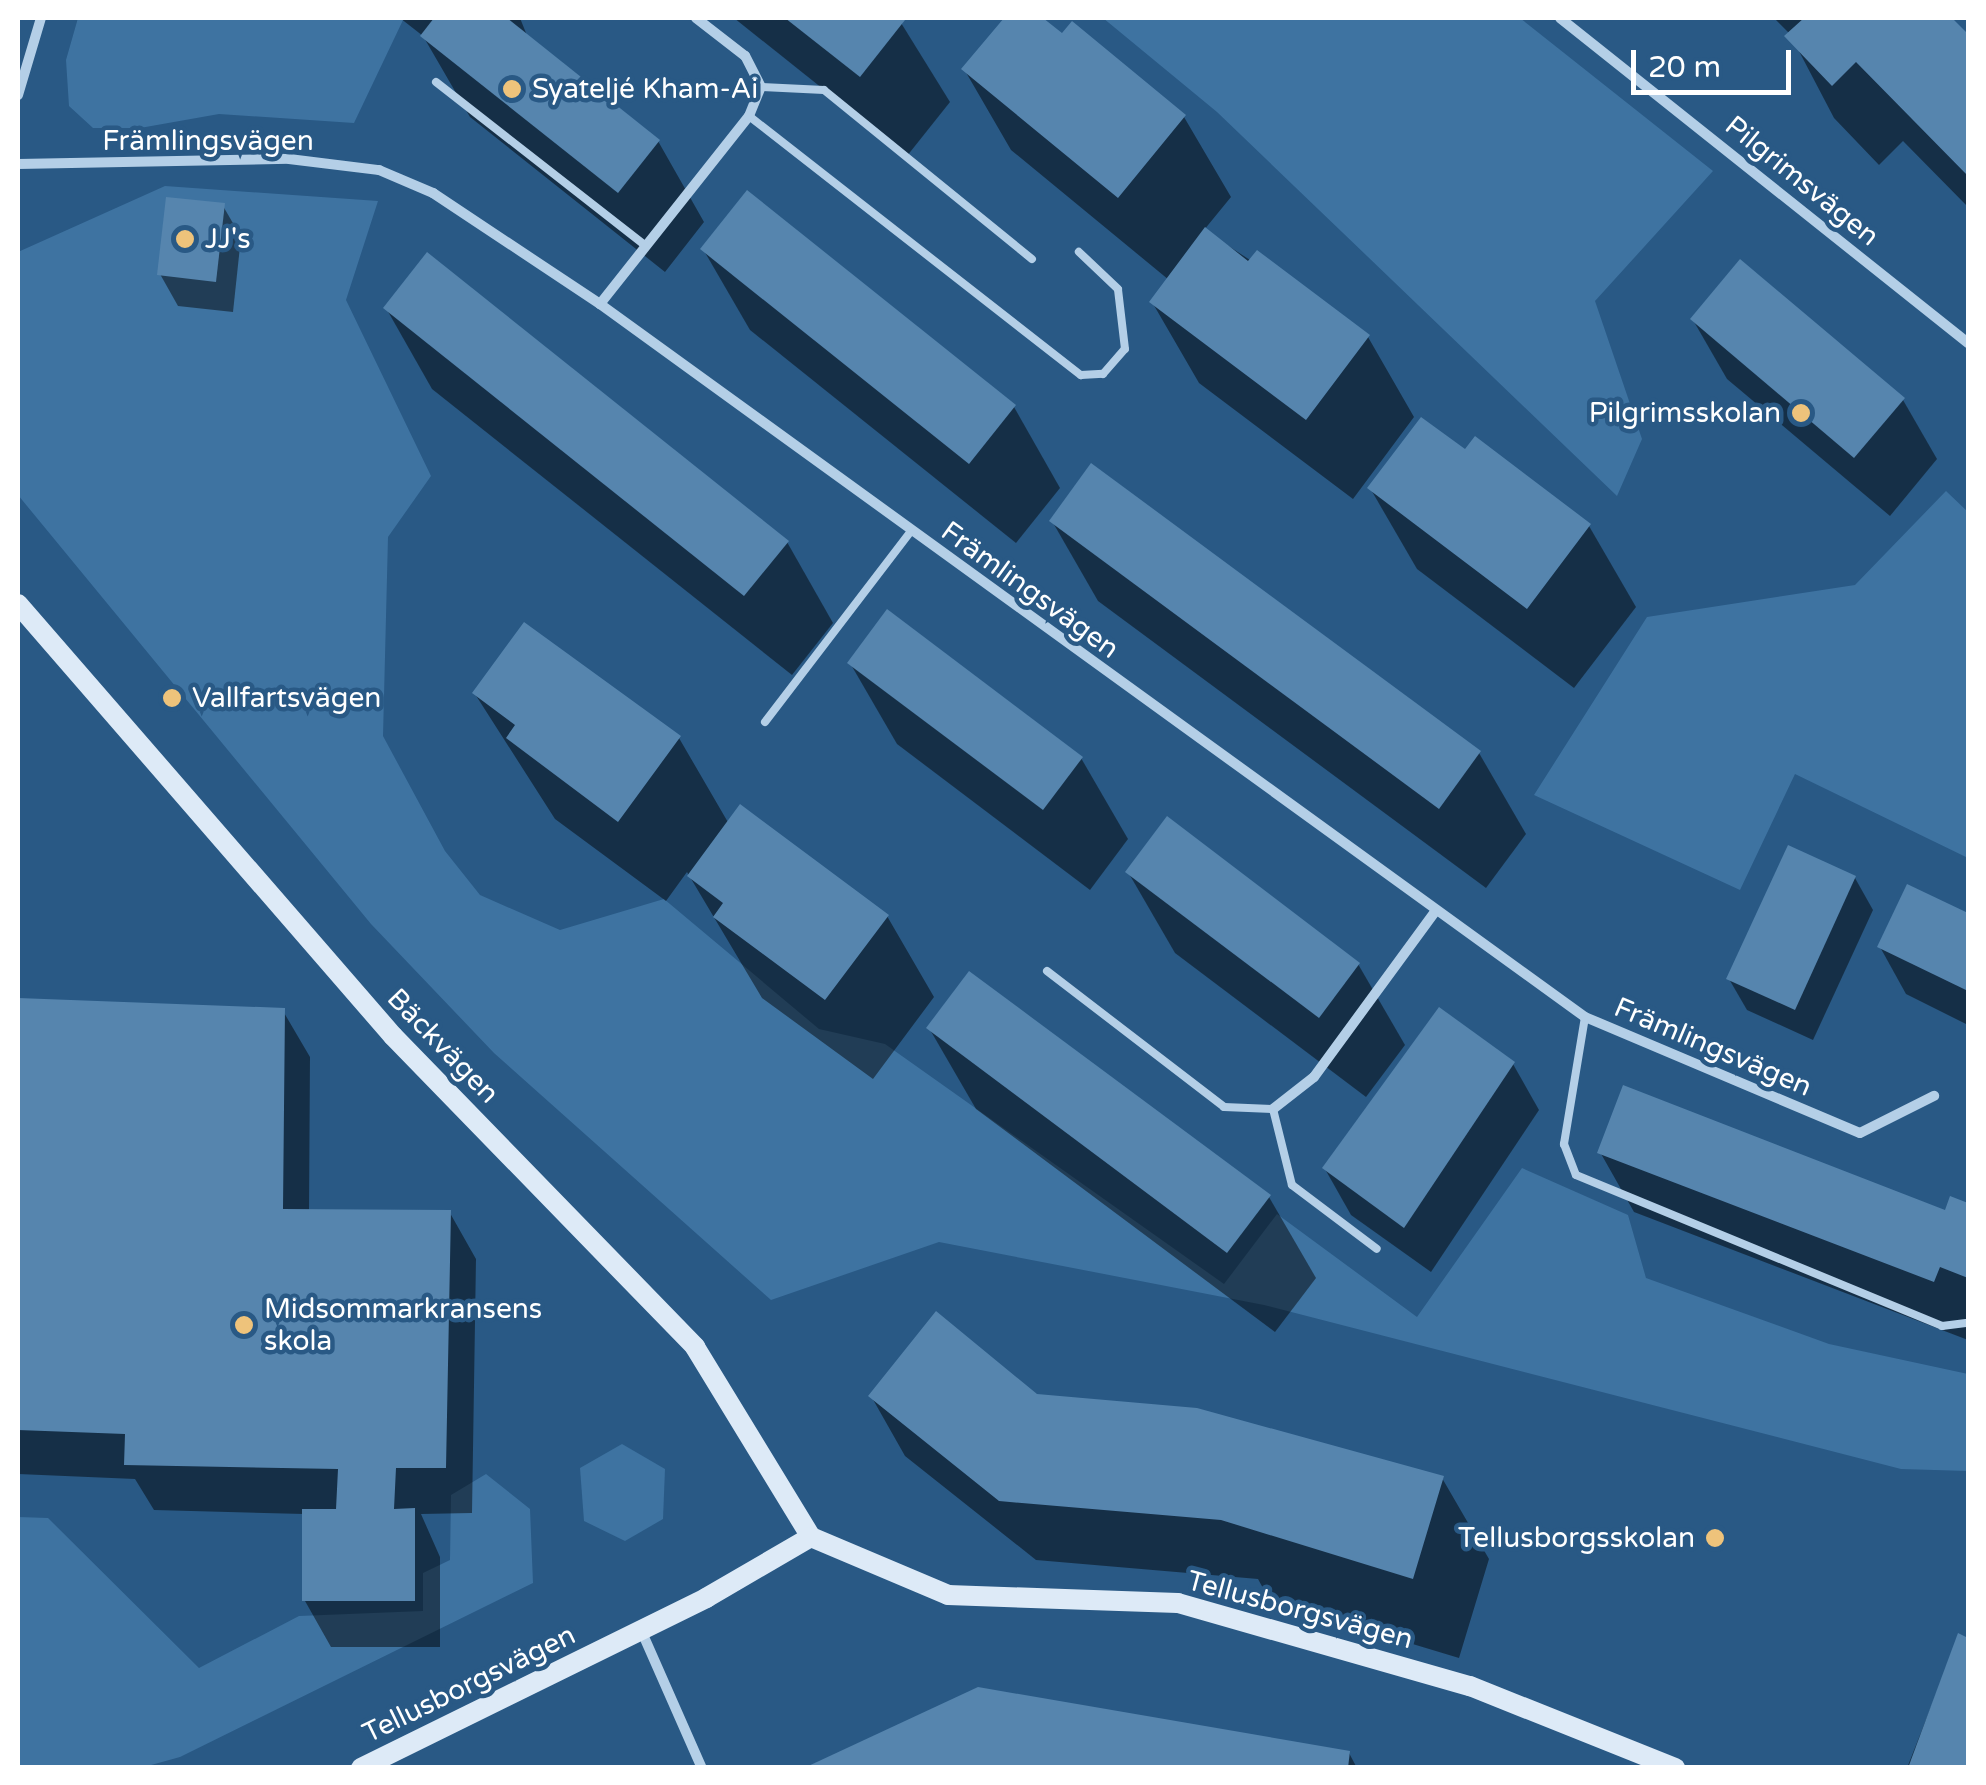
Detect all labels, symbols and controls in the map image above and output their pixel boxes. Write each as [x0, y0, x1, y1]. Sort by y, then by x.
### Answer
scale bar [1636, 30, 1796, 92]
text: 20 m [1648, 49, 1721, 86]
place label: Syateljé Kham-Ai [532, 72, 758, 106]
marker: Syateljé Kham-Ai [501, 78, 523, 100]
street label: Pilgrimsvägen [1718, 109, 1886, 253]
street label: Främlingsvägen [102, 124, 314, 158]
place label: JJ's [205, 222, 251, 256]
marker: JJ's [174, 228, 196, 250]
place label: Pilgrimsskolan [1589, 396, 1781, 430]
marker: Pilgrimsskolan [1790, 402, 1812, 424]
street label: Främlingsvägen [935, 514, 1125, 666]
place label: Vallfartsvägen [192, 681, 381, 715]
marker: Vallfartsvägen [161, 687, 183, 709]
street label: Bäckvägen [380, 982, 506, 1110]
street label: Främlingsvägen [1609, 990, 1817, 1104]
place label: Midsommarkransens skola [264, 1292, 542, 1358]
marker: Midsommarkransens skola [233, 1314, 255, 1336]
place label: Tellusborgsskolan [1458, 1521, 1695, 1555]
marker: Tellusborgsskolan [1704, 1527, 1726, 1549]
street label: Tellusborgsvägen [1183, 1564, 1417, 1656]
street label: Tellusborgsvägen [357, 1618, 581, 1750]

